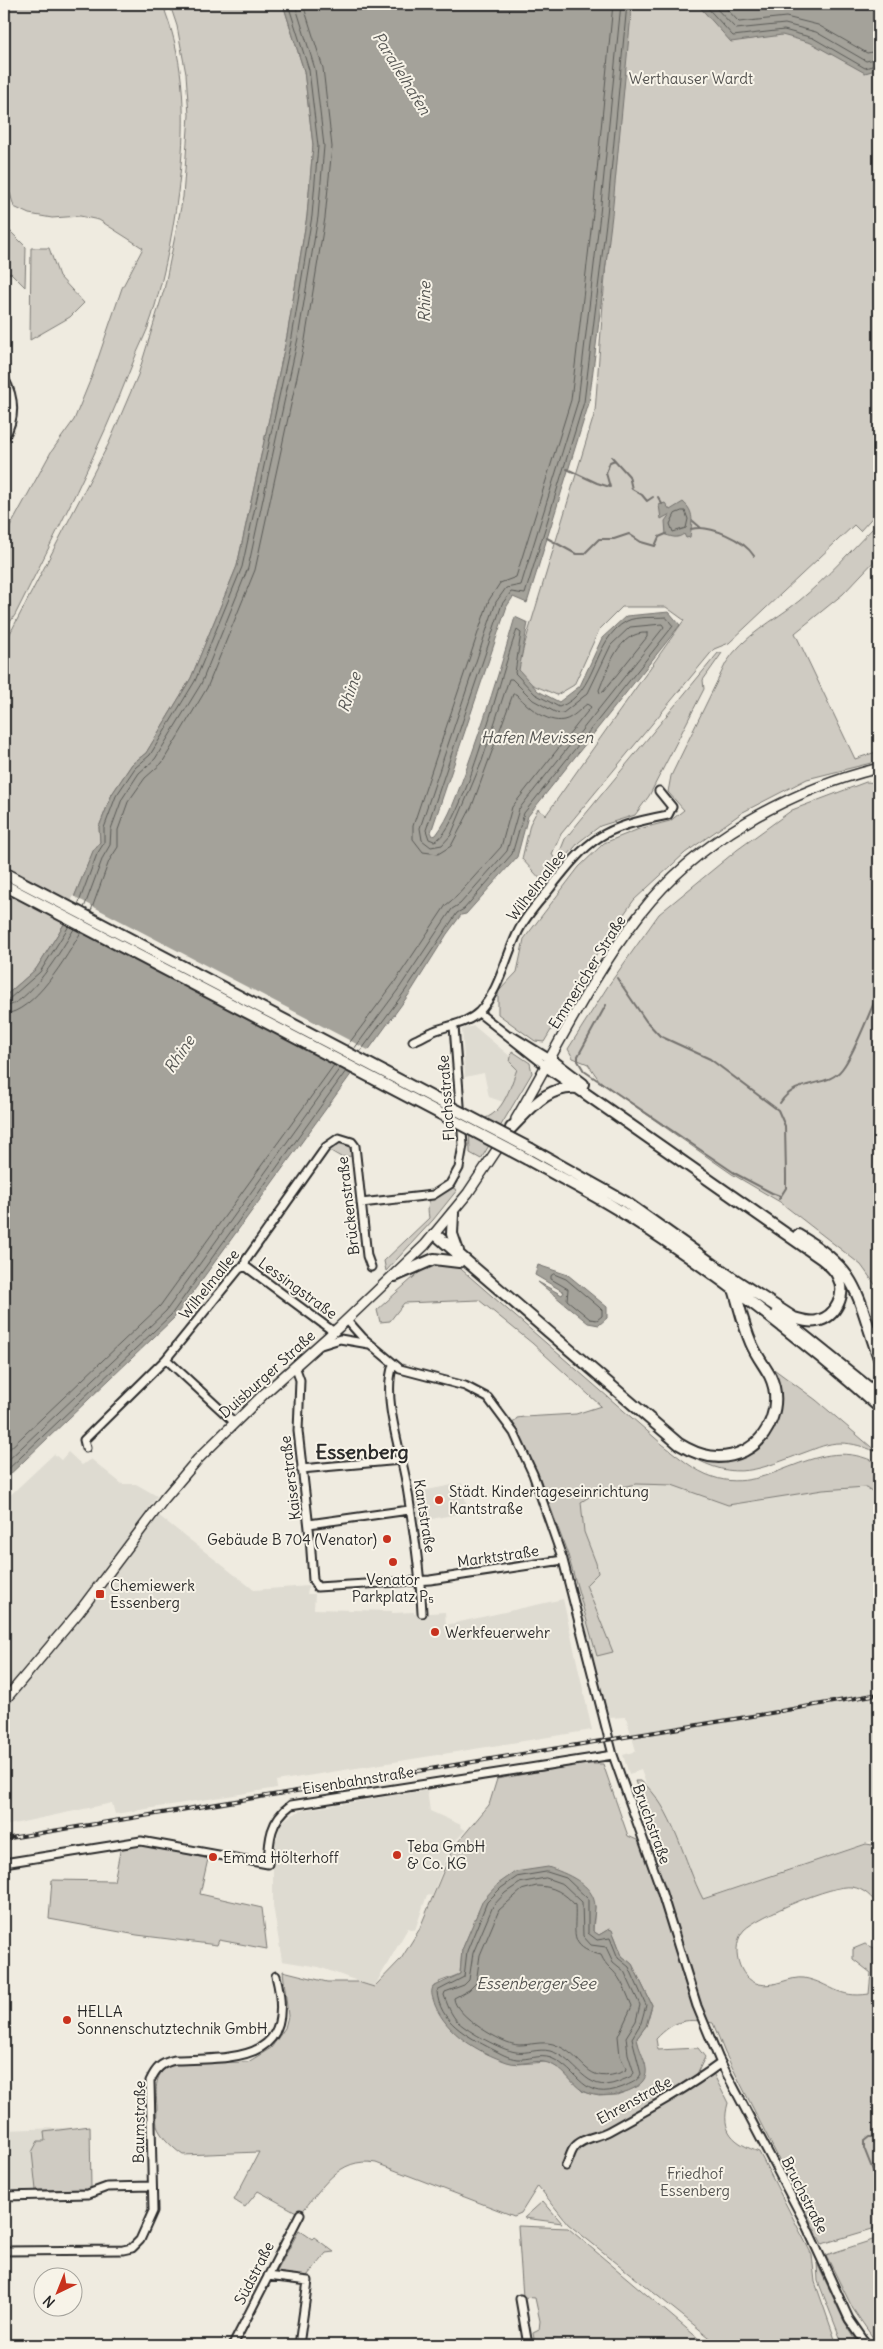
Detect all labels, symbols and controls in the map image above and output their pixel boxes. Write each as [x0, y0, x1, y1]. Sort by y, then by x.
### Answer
water label: Parallelhafen [369, 28, 436, 119]
park label: Werthauser Wardt [629, 69, 753, 88]
water label: Rhine [414, 280, 434, 323]
water label: Rhine [333, 668, 366, 715]
water label: Hafen Mevissen [481, 727, 594, 747]
street label: Wilhelmallee [502, 846, 570, 924]
street label: Emmericher Straße [544, 912, 630, 1032]
water label: Rhine [159, 1030, 199, 1077]
street label: Flachsstraße [434, 1054, 458, 1142]
street label: Brückenstraße [333, 1156, 363, 1256]
street label: Wilhelmallee [175, 1245, 243, 1323]
street label: Lessingstraße [255, 1253, 341, 1323]
street label: Duisburger Straße [215, 1326, 319, 1422]
street label: Kaiserstraße [275, 1435, 305, 1521]
district label: Essenberg [315, 1439, 409, 1464]
street label: Kantstraße [410, 1478, 440, 1554]
place label: Städt. Kindertageseinrichtung Kantstraße [449, 1482, 649, 1518]
marker: Städt. Kindertageseinrichtung Kantstraße [433, 1494, 445, 1506]
place label: Gebäude B 704 (Venator) [207, 1530, 377, 1549]
marker: Gebäude B 704 (Venator) [381, 1533, 393, 1545]
street label: Marktstraße [456, 1541, 540, 1571]
marker: Venator Parkplatz P₅ [387, 1556, 399, 1568]
place label: Venator Parkplatz P₅ [352, 1570, 434, 1606]
place label: Chemiewerk Essenberg [110, 1576, 195, 1612]
marker: Chemiewerk Essenberg [94, 1588, 106, 1600]
place label: Werkfeuerwehr [445, 1623, 550, 1642]
marker: Werkfeuerwehr [429, 1626, 441, 1638]
street label: Eisenbahnstraße [301, 1762, 415, 1798]
street label: Bruchstraße [629, 1781, 675, 1867]
place label: Teba GmbH & Co. KG [407, 1837, 486, 1873]
place label: Emma Hölterhoff [223, 1848, 340, 1867]
marker: Teba GmbH & Co. KG [391, 1849, 403, 1861]
marker: Emma Hölterhoff [207, 1851, 219, 1863]
water label: Essenberger See [476, 1973, 597, 1993]
place label: HELLA Sonnenschutztechnik GmbH [77, 2002, 268, 2038]
marker: HELLA Sonnenschutztechnik GmbH [61, 2014, 73, 2026]
street label: Ehrenstraße [593, 2072, 675, 2128]
street label: Baumstraße [129, 2080, 149, 2164]
street label: Bruchstraße [778, 2153, 832, 2237]
park label: Friedhof Essenberg [660, 2164, 730, 2200]
street label: Südstraße [230, 2238, 278, 2308]
north arrow [32, 2266, 82, 2316]
text: N [39, 2292, 59, 2311]

